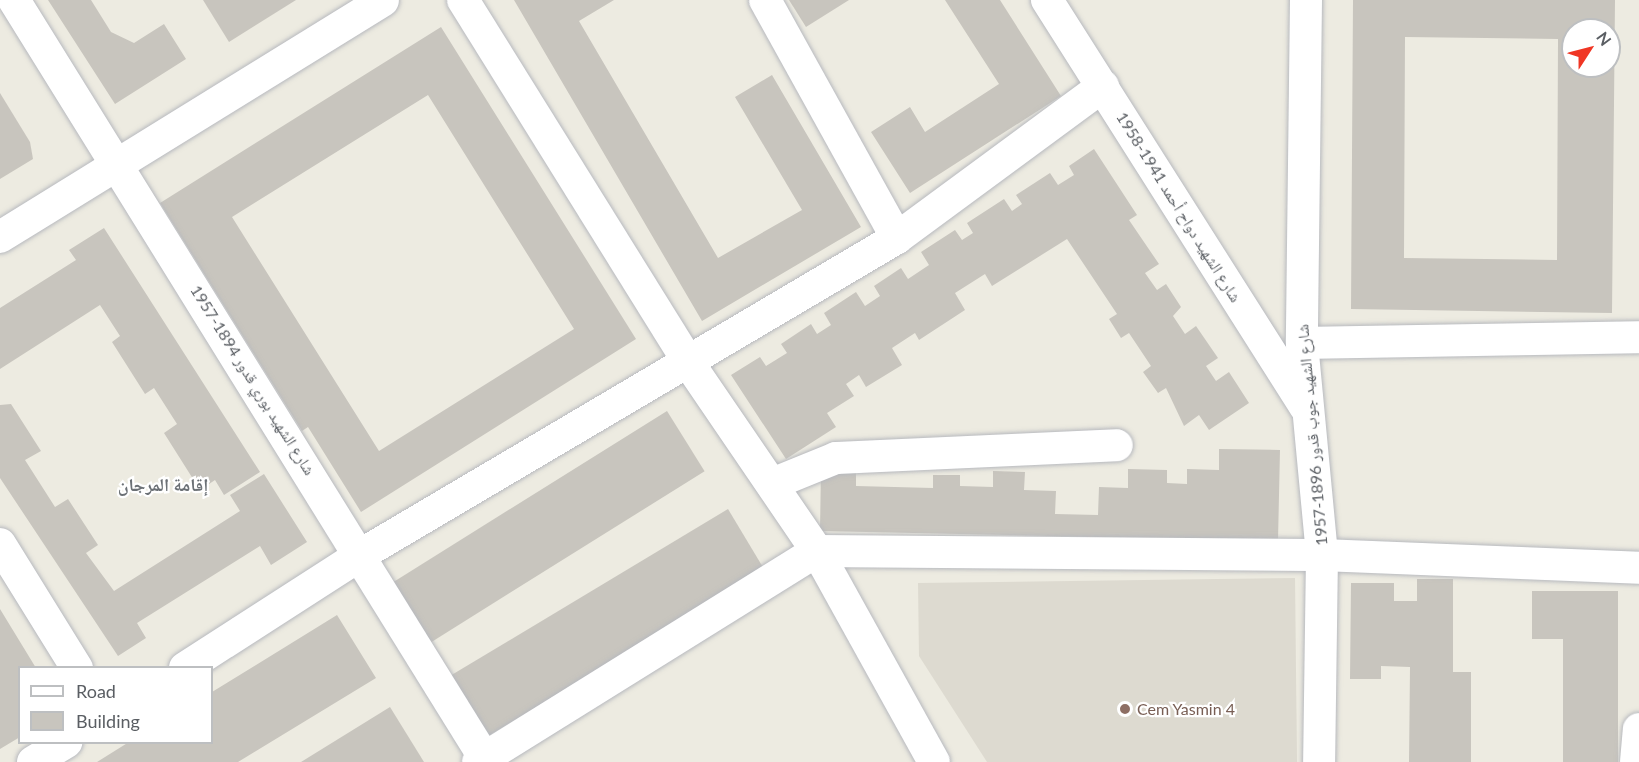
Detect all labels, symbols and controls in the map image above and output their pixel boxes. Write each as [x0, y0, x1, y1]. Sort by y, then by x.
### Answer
north arrow [1561, 18, 1621, 78]
text: N [1593, 28, 1616, 49]
street label: شارع الشهيد دواح أحمد 1941-1958 [1112, 108, 1246, 306]
street label: شارع الشهيد بوري قدور 1894-1957 [187, 282, 319, 478]
street label: شارع الشهيد جوب قدور 1896-1957 [1293, 323, 1331, 547]
district label: إقامة المرجان [118, 473, 208, 495]
legend [18, 666, 213, 744]
text: Road [76, 680, 116, 702]
place label: Cem Yasmin 4 [1137, 699, 1236, 719]
marker: Cem Yasmin 4 [1118, 702, 1132, 716]
text: Building [76, 710, 140, 732]

